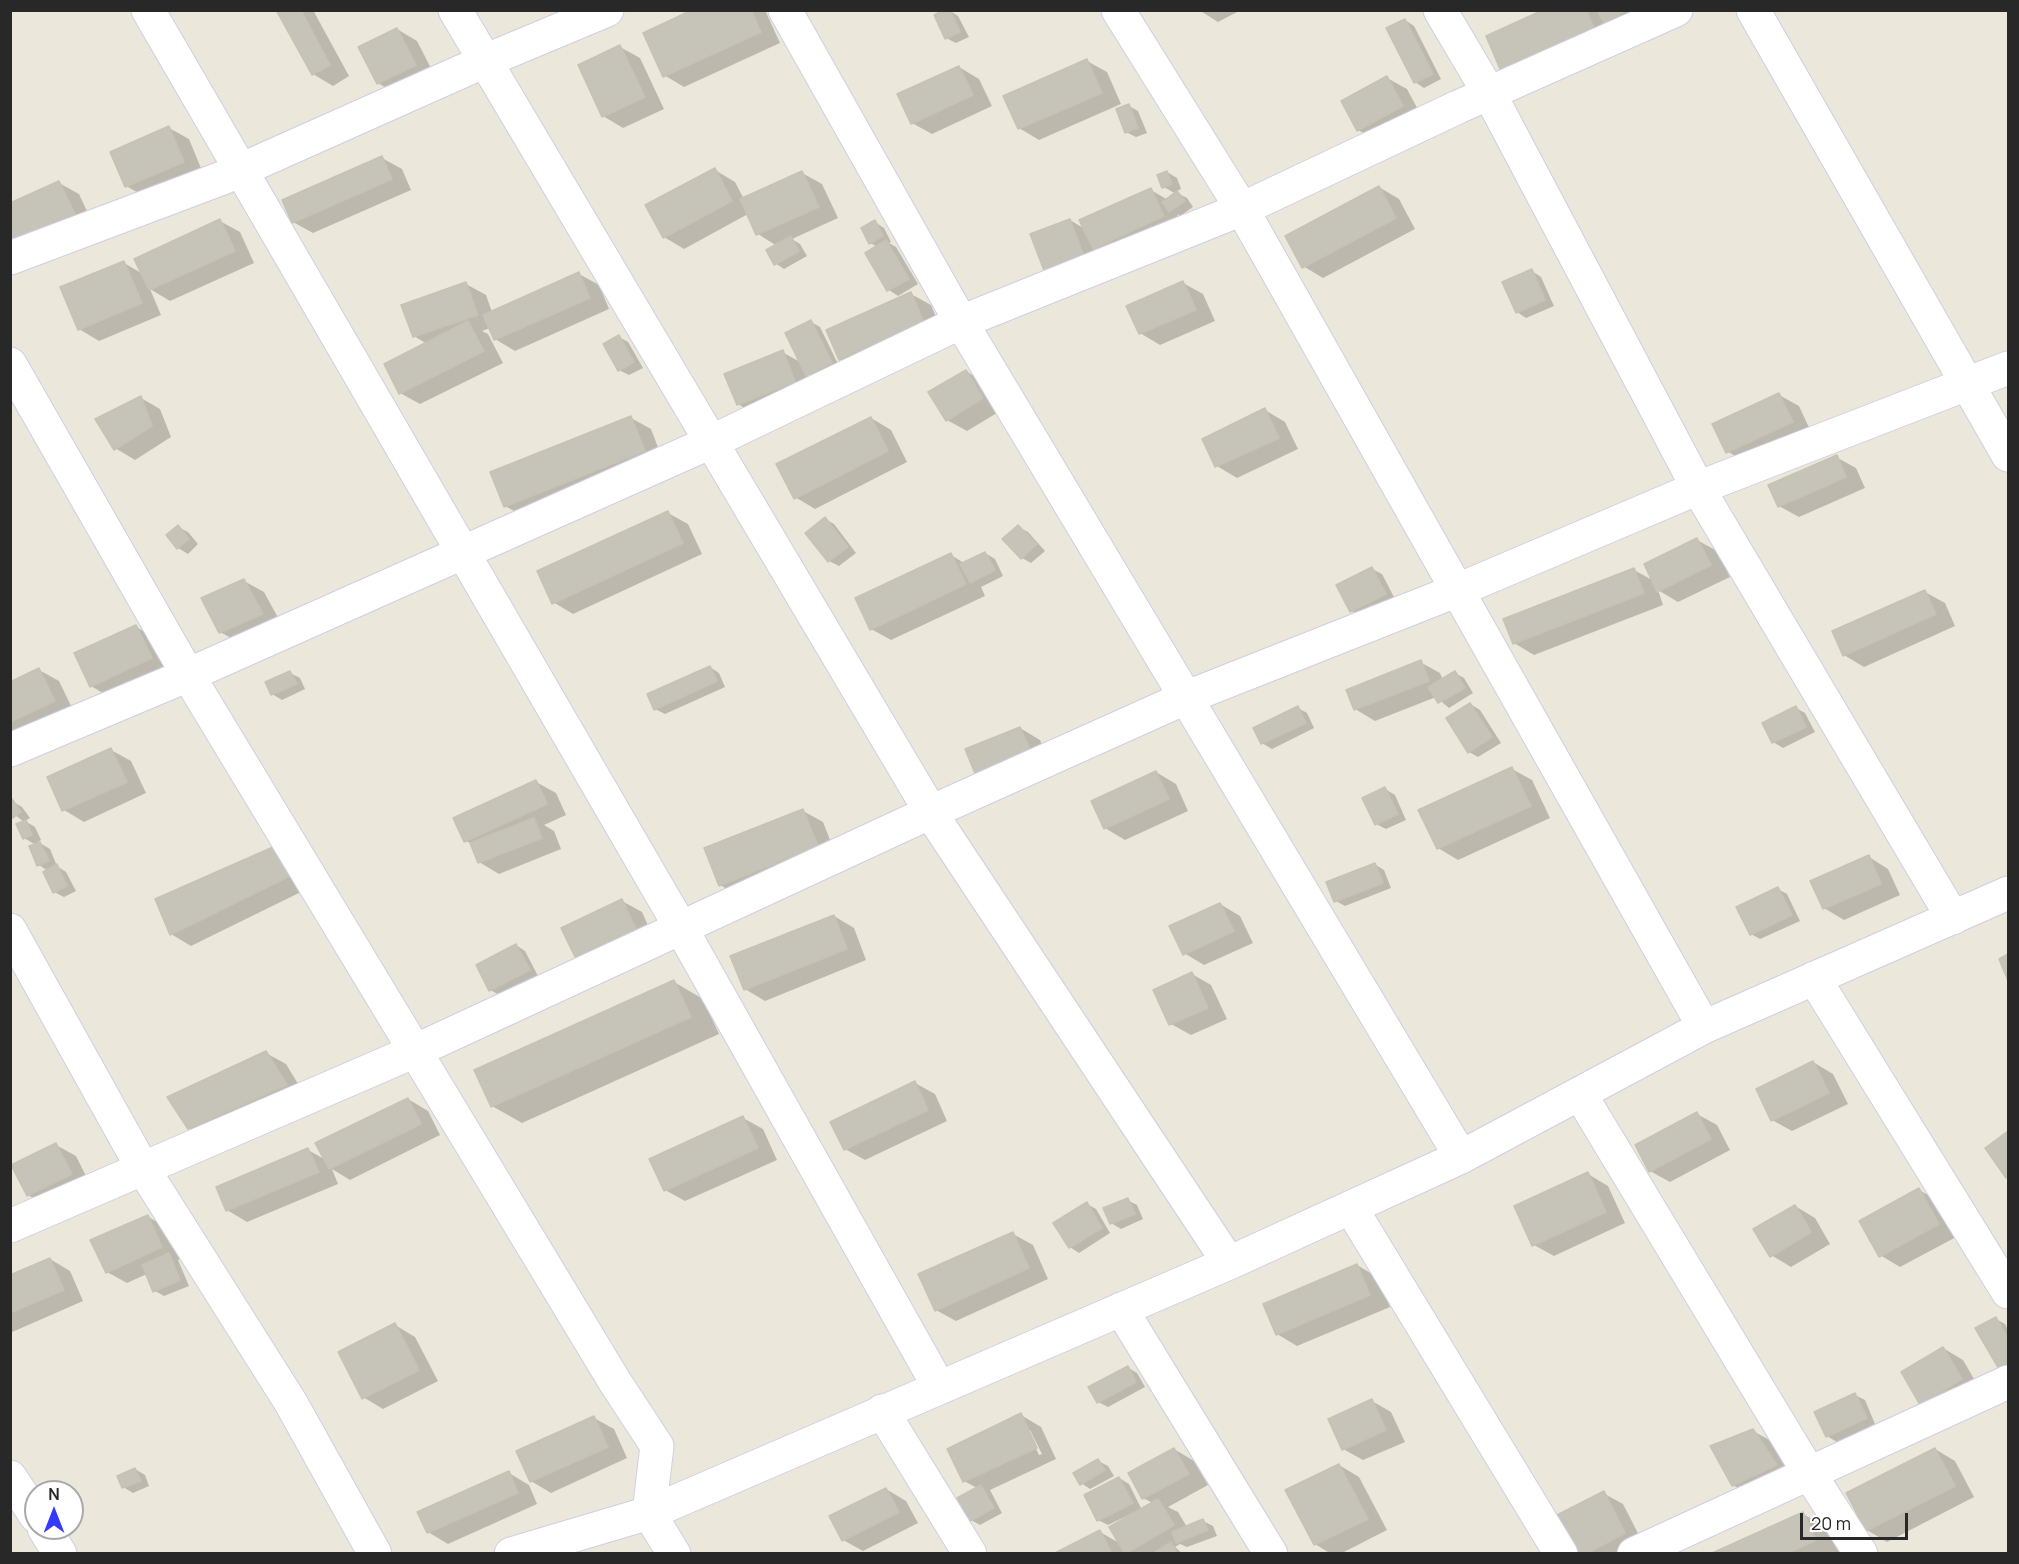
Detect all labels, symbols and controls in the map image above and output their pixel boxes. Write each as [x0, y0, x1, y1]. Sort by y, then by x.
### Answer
north arrow [24, 1480, 84, 1540]
text: N [48, 1483, 60, 1505]
scale bar [1803, 1501, 1911, 1539]
text: 20 m [1811, 1511, 1851, 1535]

